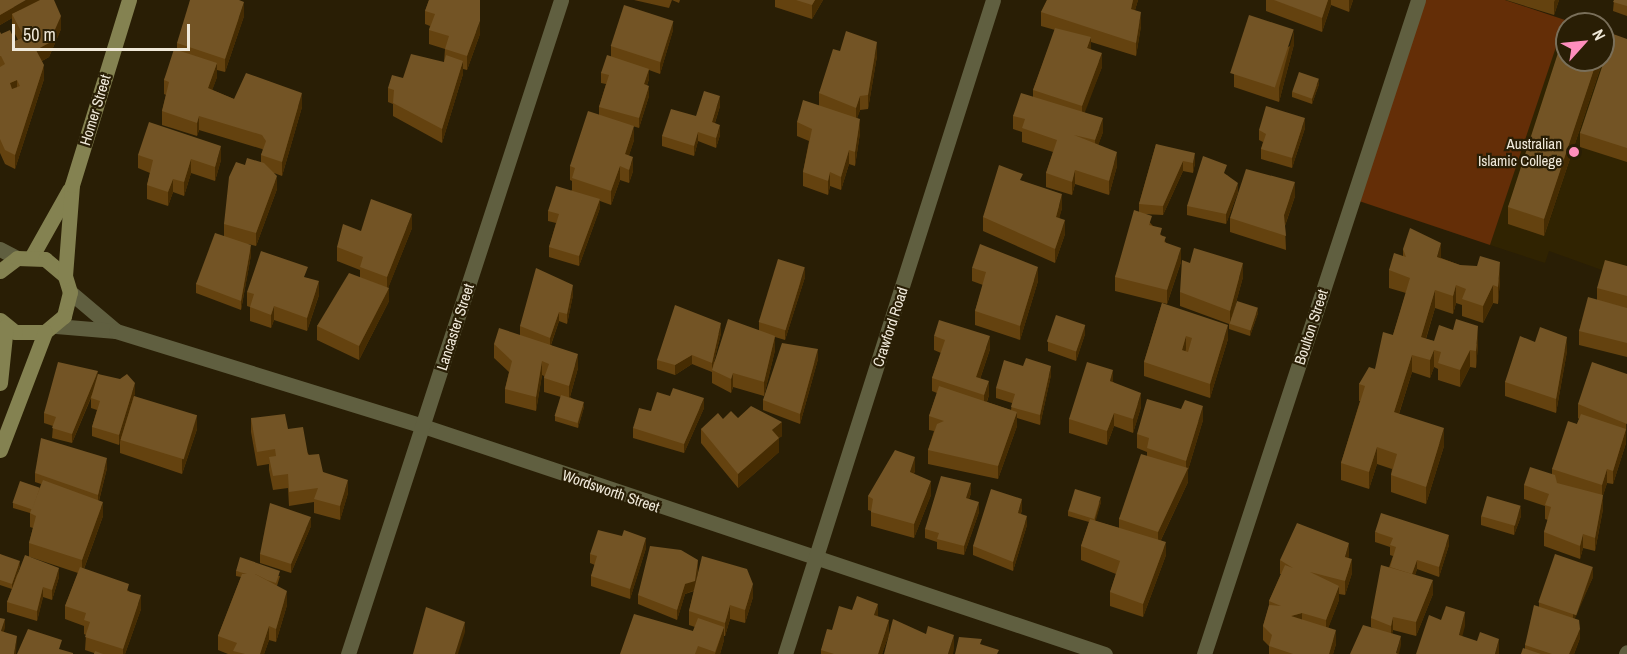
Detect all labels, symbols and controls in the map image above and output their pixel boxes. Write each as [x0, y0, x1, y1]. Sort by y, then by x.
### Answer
scale bar [15, 12, 194, 50]
north arrow [1555, 12, 1615, 72]
text: 50 m [23, 22, 56, 47]
text: N [1587, 26, 1611, 44]
street label: Homer Street [76, 72, 114, 148]
place label: Australian Islamic College [1478, 134, 1562, 169]
marker: Australian Islamic College [1567, 145, 1581, 159]
street label: Lancaster Street [432, 281, 478, 373]
street label: Crawford Road [869, 285, 911, 369]
street label: Boulton Street [1290, 287, 1332, 367]
street label: Wordsworth Street [560, 466, 662, 516]

